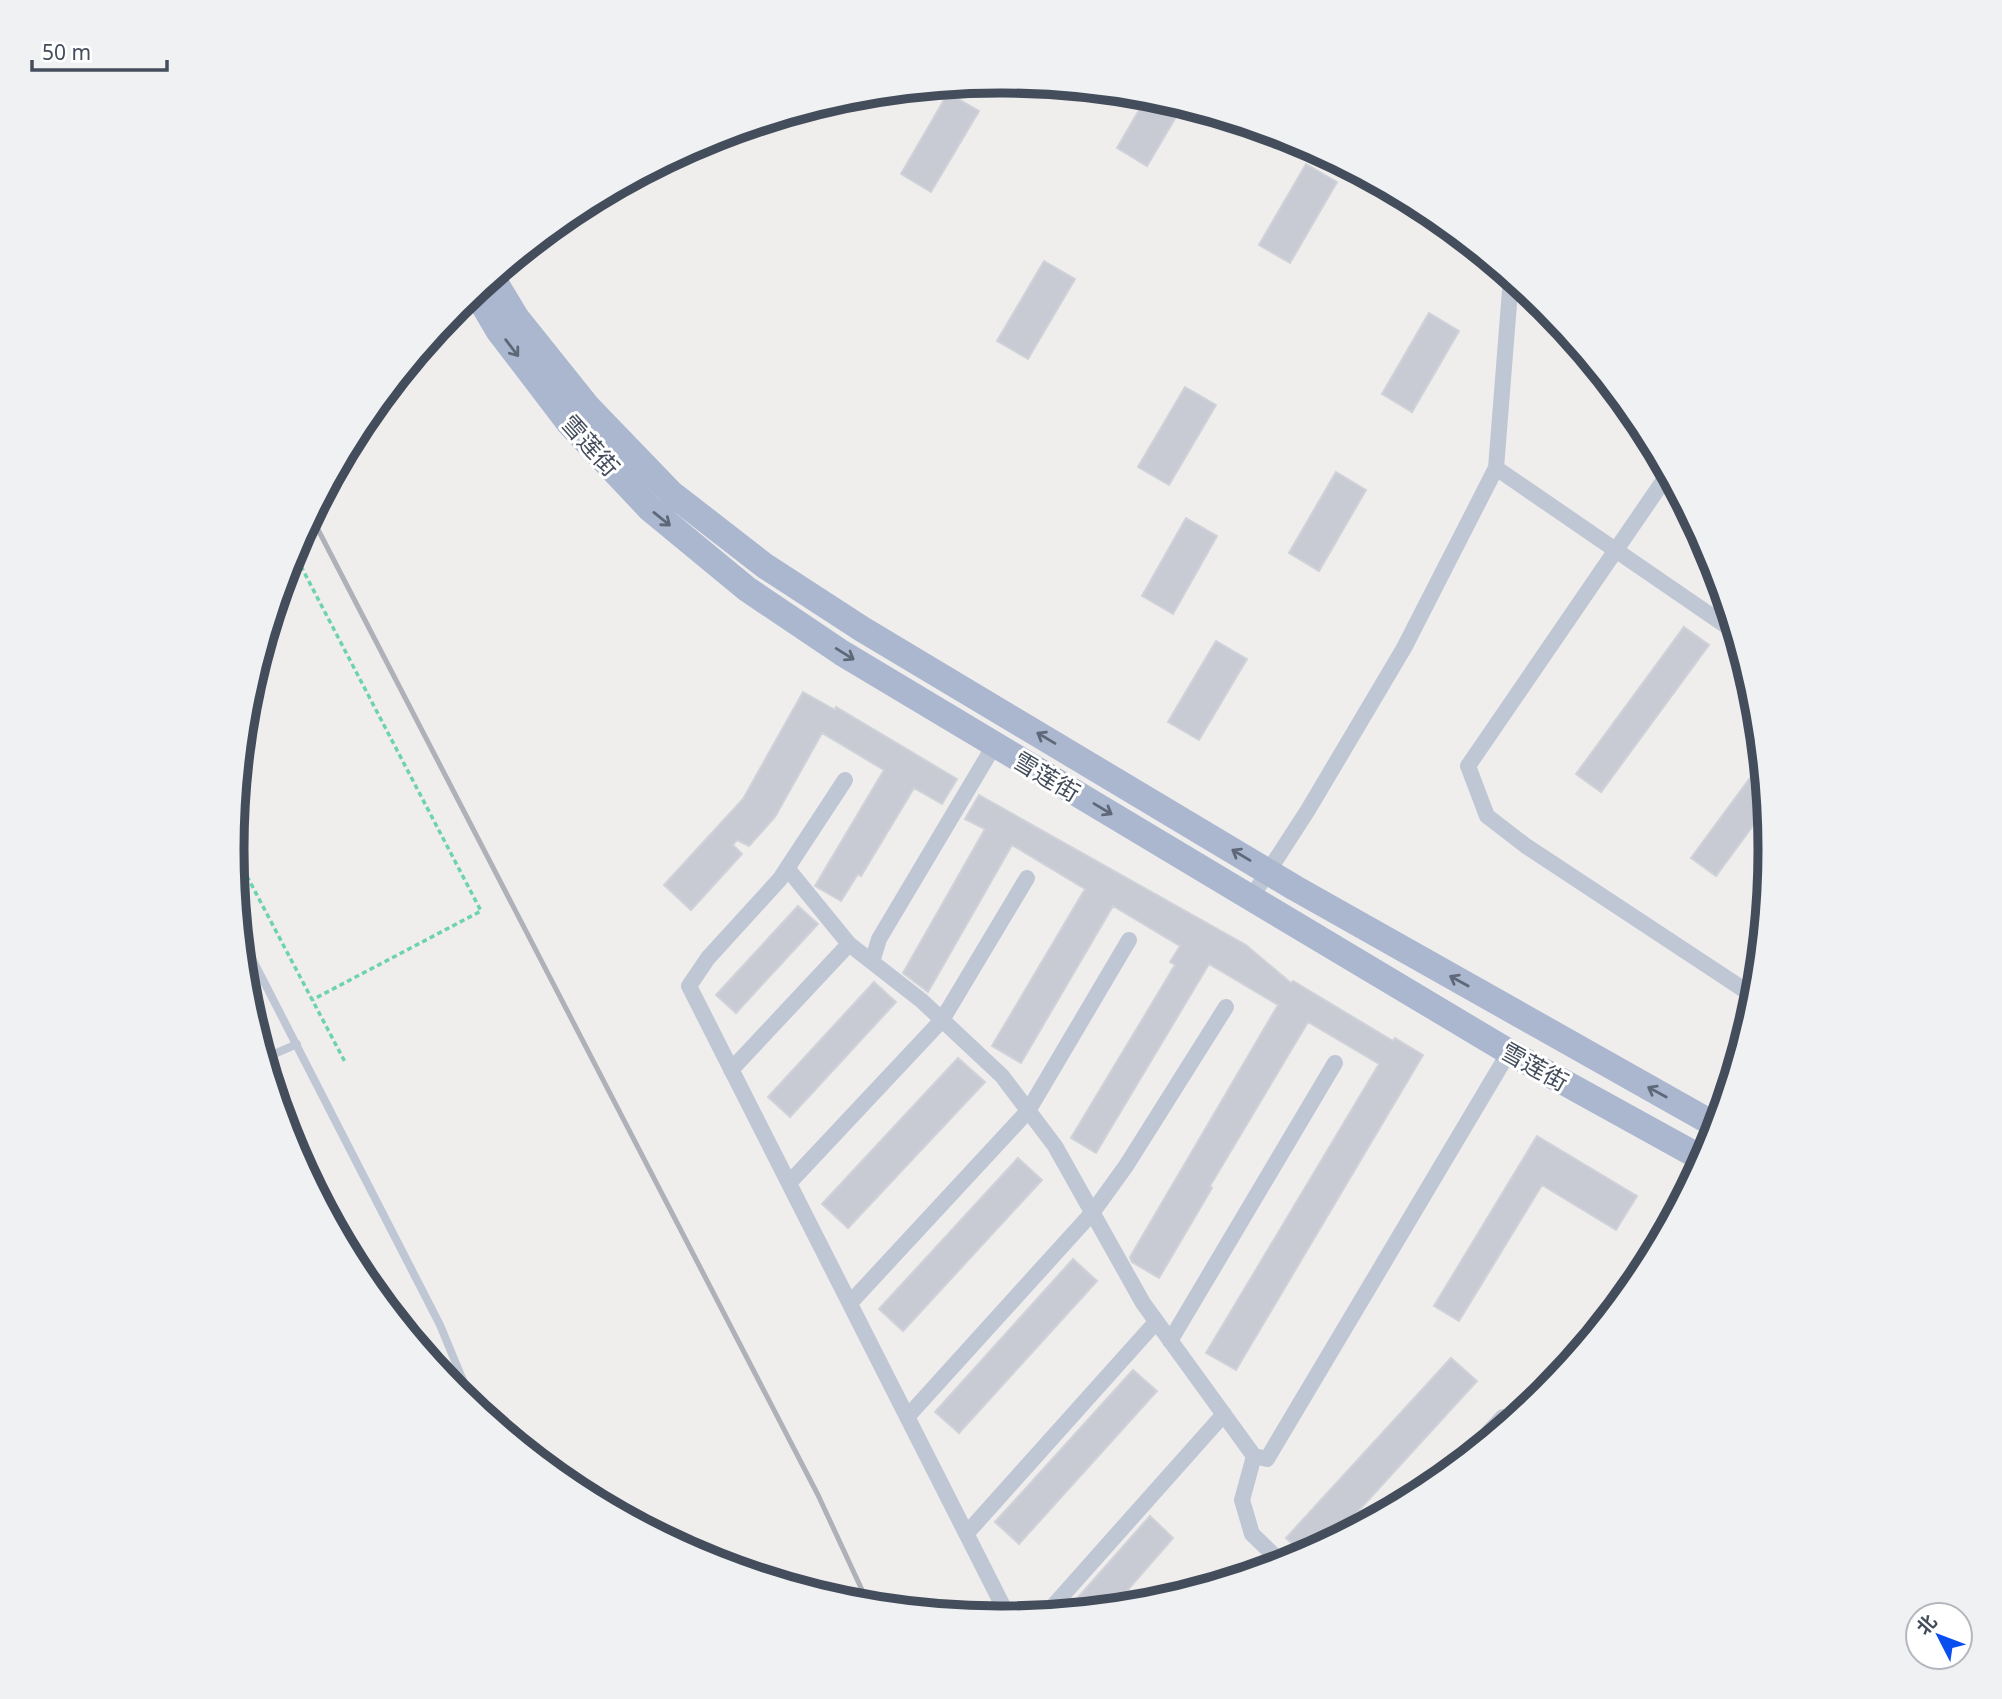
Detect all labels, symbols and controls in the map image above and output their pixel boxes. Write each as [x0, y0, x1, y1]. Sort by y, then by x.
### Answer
scale bar [32, 28, 166, 72]
text: 50 m [42, 38, 91, 66]
one-way arrow [505, 338, 520, 357]
street label: 雪莲街 [555, 407, 627, 483]
one-way arrow [652, 511, 670, 527]
one-way arrow [834, 648, 854, 662]
one-way arrow [1036, 731, 1056, 745]
street label: 雪莲街 [1008, 743, 1086, 809]
one-way arrow [1092, 802, 1112, 816]
one-way arrow [1231, 848, 1251, 862]
one-way arrow [1450, 974, 1470, 988]
street label: 雪莲街 [1496, 1034, 1574, 1098]
one-way arrow [1648, 1085, 1668, 1099]
north arrow [1904, 1601, 1974, 1671]
text: 北 [1910, 1609, 1942, 1640]

